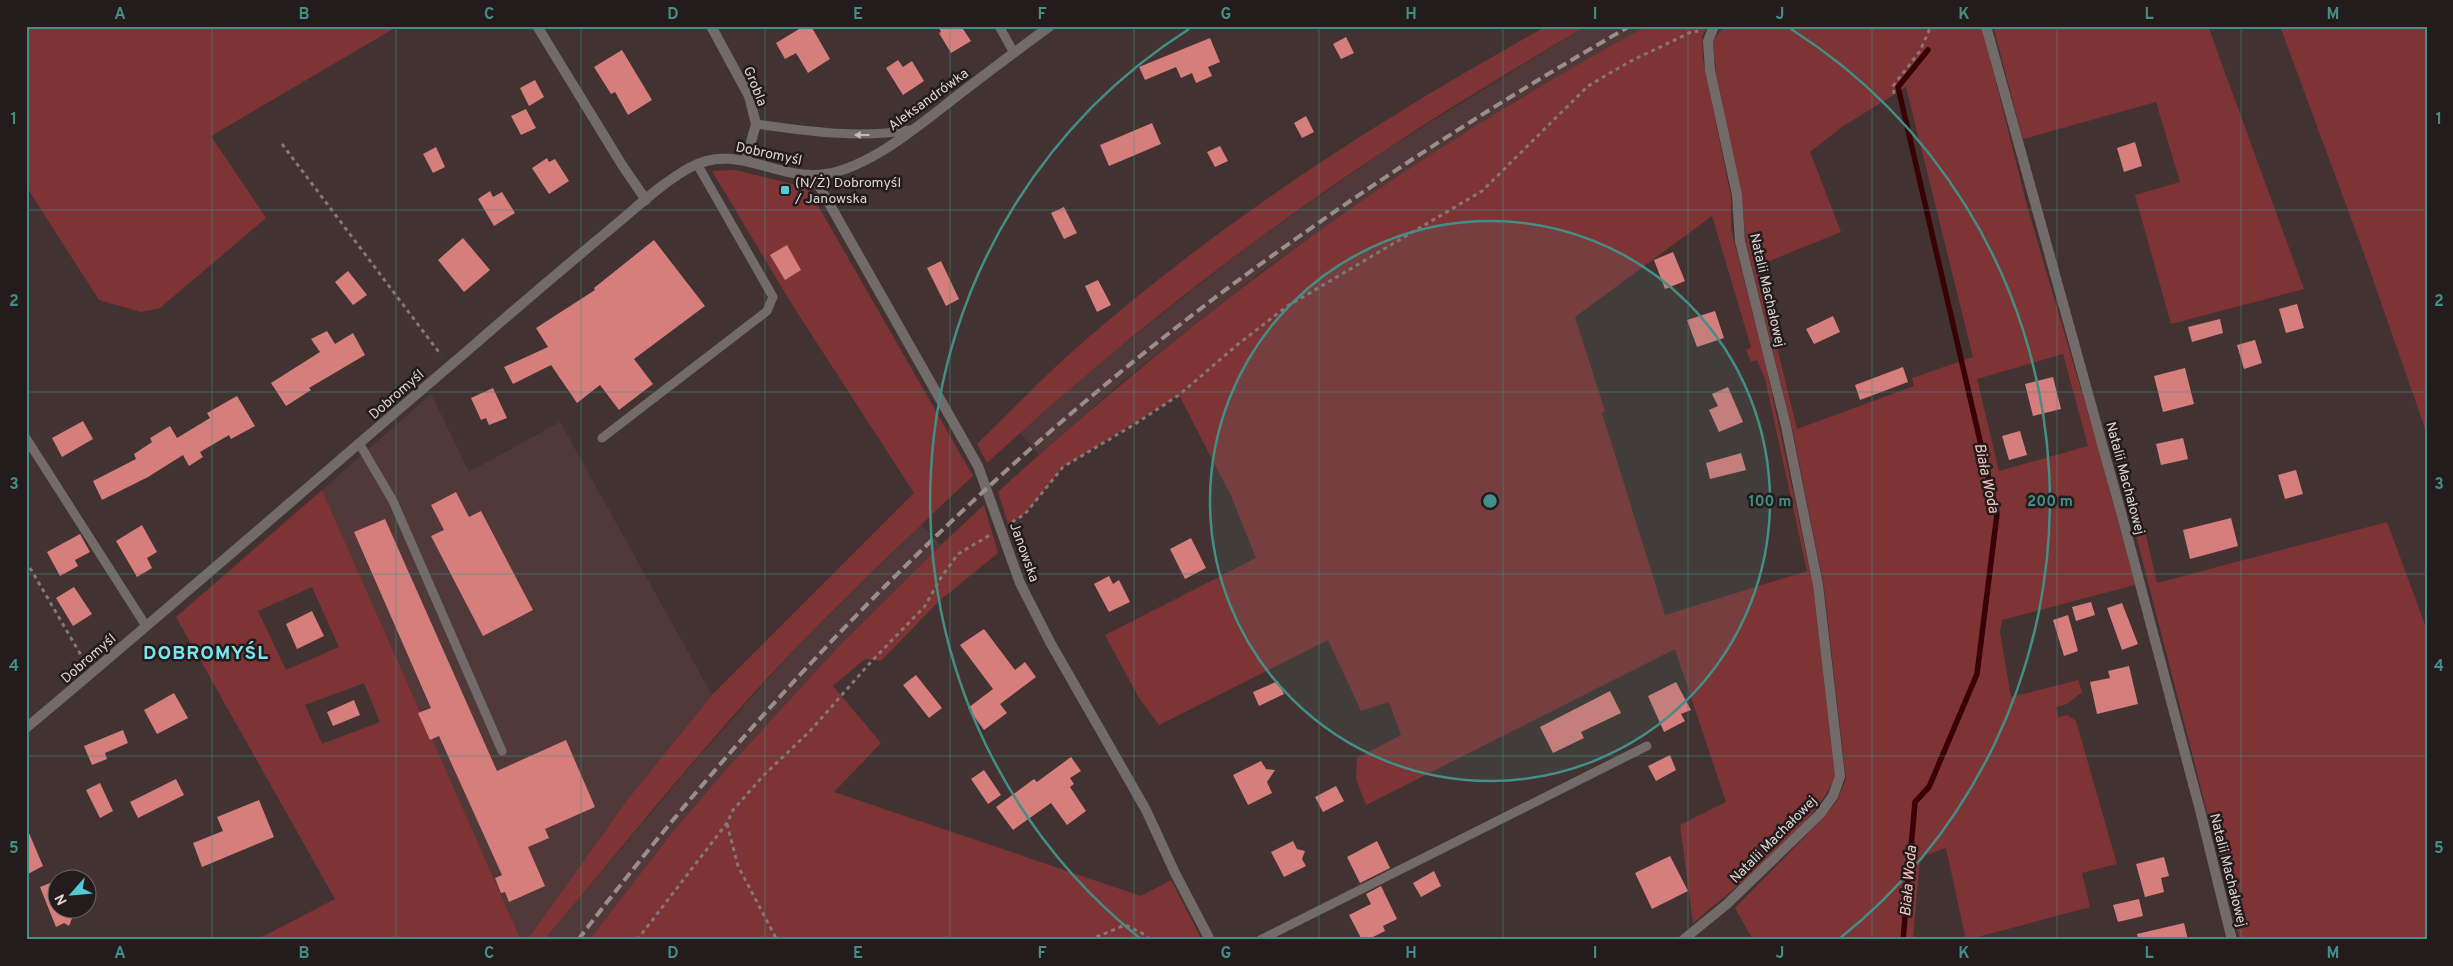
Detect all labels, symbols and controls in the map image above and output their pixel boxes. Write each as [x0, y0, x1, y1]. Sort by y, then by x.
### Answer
text: A [114, 5, 126, 25]
text: B [298, 5, 310, 25]
text: C [484, 5, 494, 25]
text: D [667, 5, 679, 25]
text: E [853, 5, 863, 25]
text: F [1037, 5, 1047, 25]
text: G [1221, 5, 1231, 25]
text: H [1405, 5, 1417, 25]
text: I [1593, 5, 1597, 25]
text: J [1776, 5, 1784, 25]
text: K [1958, 5, 1970, 25]
text: L [2144, 5, 2154, 25]
text: M [2327, 5, 2339, 25]
street label: Grobla [739, 64, 770, 109]
street label: Aleksandrówka [885, 65, 972, 135]
text: 1 [11, 110, 17, 130]
text: 1 [2436, 110, 2442, 130]
one-way arrow [853, 131, 869, 139]
street label: Dobromyśl [734, 139, 803, 170]
place label: (N/Ż) Dobromyśl / Janowska [794, 174, 901, 208]
marker: (N/Ż) Dobromyśl / Janowska [779, 184, 791, 196]
street label: Natalii Machałowej [1745, 232, 1788, 349]
text: 2 [9, 292, 19, 312]
text: 2 [2434, 292, 2444, 312]
street label: Dobromyśl [366, 367, 428, 424]
street label: Natalii Machałowej [2101, 420, 2148, 537]
water label: Biała Woda [1969, 442, 2002, 515]
text: 3 [9, 475, 19, 495]
text: 3 [2434, 475, 2444, 495]
centre of rings [1481, 492, 1499, 510]
text: 100 m [1749, 493, 1791, 512]
text: 200 m [2027, 493, 2073, 512]
street label: Janowska [1005, 521, 1042, 585]
street label: Dobromyśl [58, 631, 120, 688]
district label: DOBROMYŚL [143, 641, 269, 666]
text: 4 [9, 657, 19, 677]
text: 4 [2434, 657, 2444, 677]
street label: Natalii Machałowej [1727, 793, 1821, 887]
street label: Natalii Machałowej [2205, 812, 2250, 929]
text: 5 [9, 839, 19, 859]
text: 5 [2434, 839, 2444, 859]
water label: Biała Woda [1897, 845, 1922, 917]
north arrow [48, 868, 98, 918]
text: N [52, 891, 72, 908]
text: A [114, 944, 126, 964]
text: B [298, 944, 310, 964]
text: C [484, 944, 494, 964]
text: D [667, 944, 679, 964]
text: E [853, 944, 863, 964]
text: F [1037, 944, 1047, 964]
text: G [1221, 944, 1231, 964]
text: H [1405, 944, 1417, 964]
text: I [1593, 944, 1597, 964]
text: J [1776, 944, 1784, 964]
text: K [1958, 944, 1970, 964]
text: L [2144, 944, 2154, 964]
text: M [2327, 944, 2339, 964]

